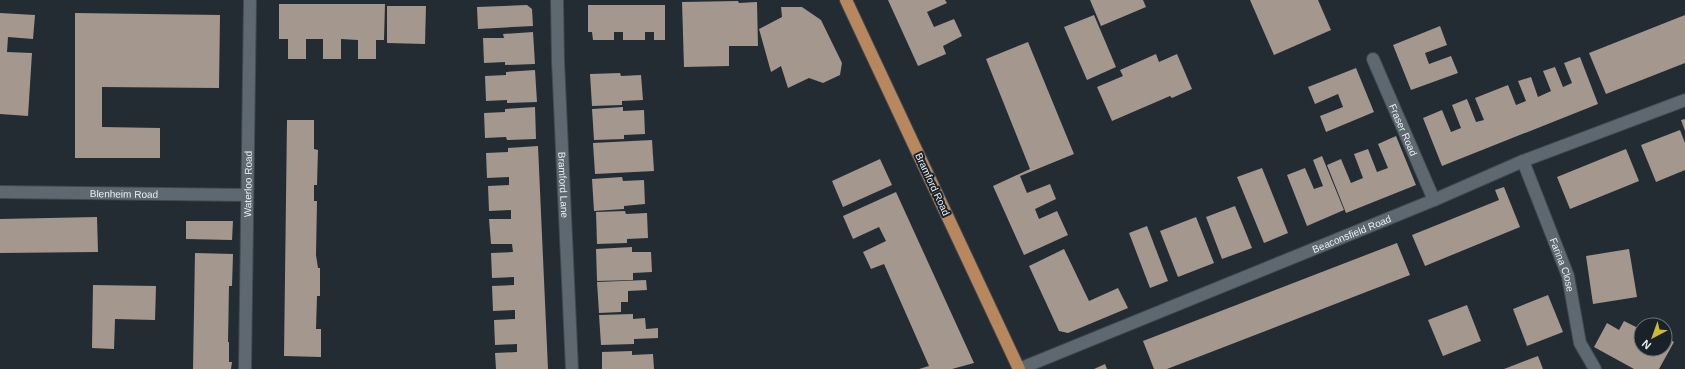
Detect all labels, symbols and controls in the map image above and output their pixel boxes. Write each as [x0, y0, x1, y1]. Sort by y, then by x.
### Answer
street label: Fraser Road [1387, 102, 1419, 158]
street label: Waterloo Road [242, 151, 254, 217]
street label: Bramford Road [913, 151, 952, 217]
street label: Bramford Lane [556, 152, 570, 219]
street label: Blenheim Road [90, 188, 158, 200]
street label: Beaconsfield Road [1311, 213, 1393, 255]
street label: Farina Close [1548, 236, 1576, 293]
north arrow [1633, 317, 1673, 357]
text: N [1639, 337, 1653, 352]

